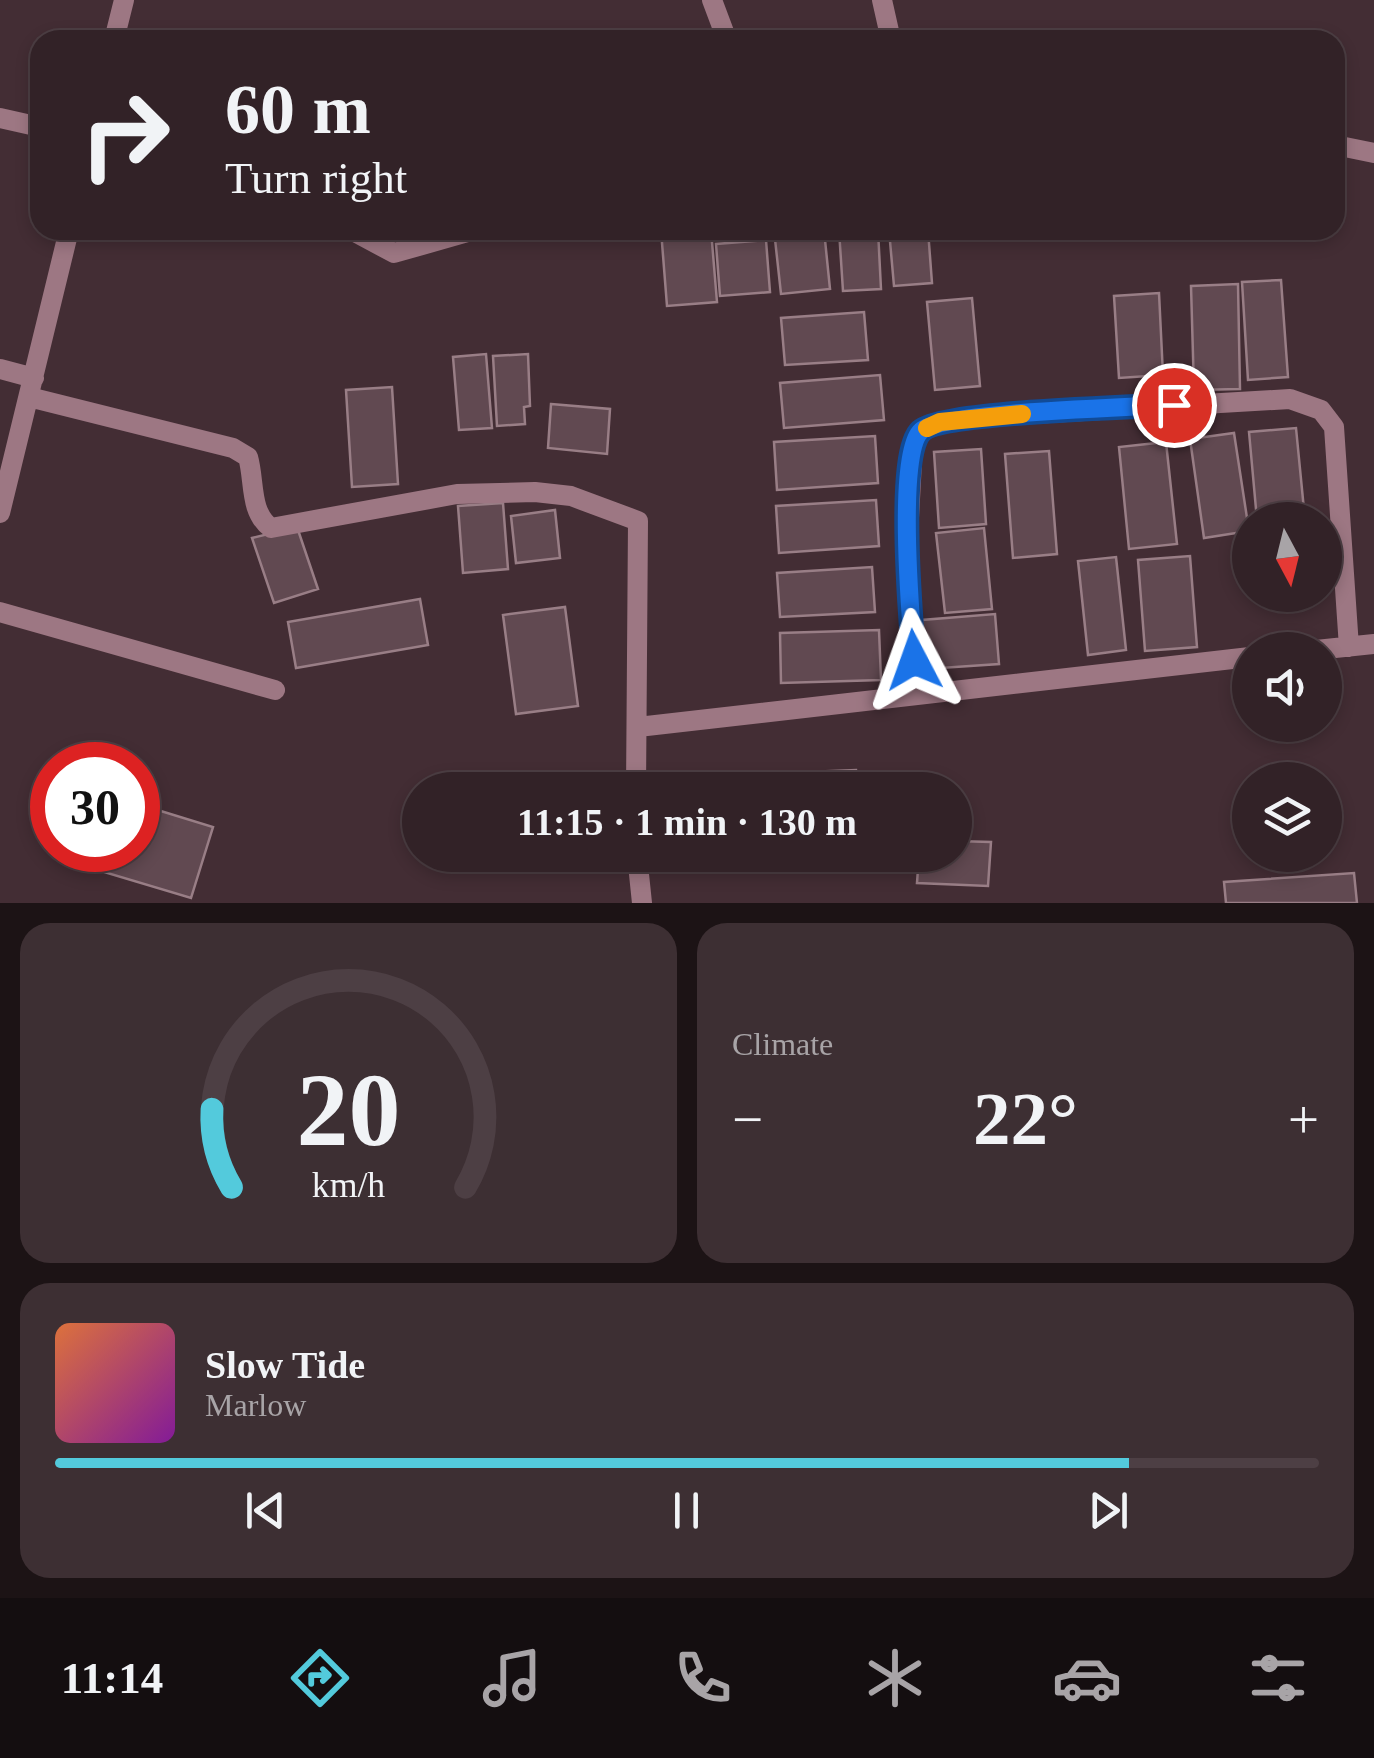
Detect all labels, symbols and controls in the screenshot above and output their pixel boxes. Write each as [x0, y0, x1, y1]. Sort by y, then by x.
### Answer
icon: right [60, 70, 190, 200]
text: 60 m [225, 71, 371, 148]
text: Turn right [225, 153, 407, 203]
pin [1132, 363, 1217, 448]
icon: arrive [1147, 378, 1202, 433]
north arrow [1232, 502, 1342, 612]
map controls [1232, 502, 1342, 872]
position arrow [862, 608, 966, 712]
button: sound [1232, 632, 1342, 742]
speed limit sign: 30 [30, 742, 160, 872]
button: layers [1232, 762, 1342, 872]
text: 11:15 · 1 min · 130 m [517, 801, 857, 843]
text: Climate [732, 1026, 833, 1062]
text: 20 [297, 1052, 401, 1167]
text: 22° [973, 1077, 1078, 1160]
text: − [732, 1089, 763, 1150]
text: + [1288, 1089, 1319, 1150]
text: km/h [312, 1165, 385, 1205]
text: Slow Tide [205, 1344, 365, 1386]
text: Marlow [205, 1387, 306, 1423]
icon: previous [238, 1483, 293, 1538]
icon: pause [659, 1483, 714, 1538]
icon: next [1081, 1483, 1136, 1538]
icon: directions [285, 1643, 355, 1713]
icon: music [477, 1643, 547, 1713]
icon: phone [668, 1643, 738, 1713]
icon: climate [860, 1643, 930, 1713]
icon: car [1052, 1643, 1122, 1713]
icon: filters [1243, 1643, 1313, 1713]
text: 11:14 [61, 1653, 163, 1703]

